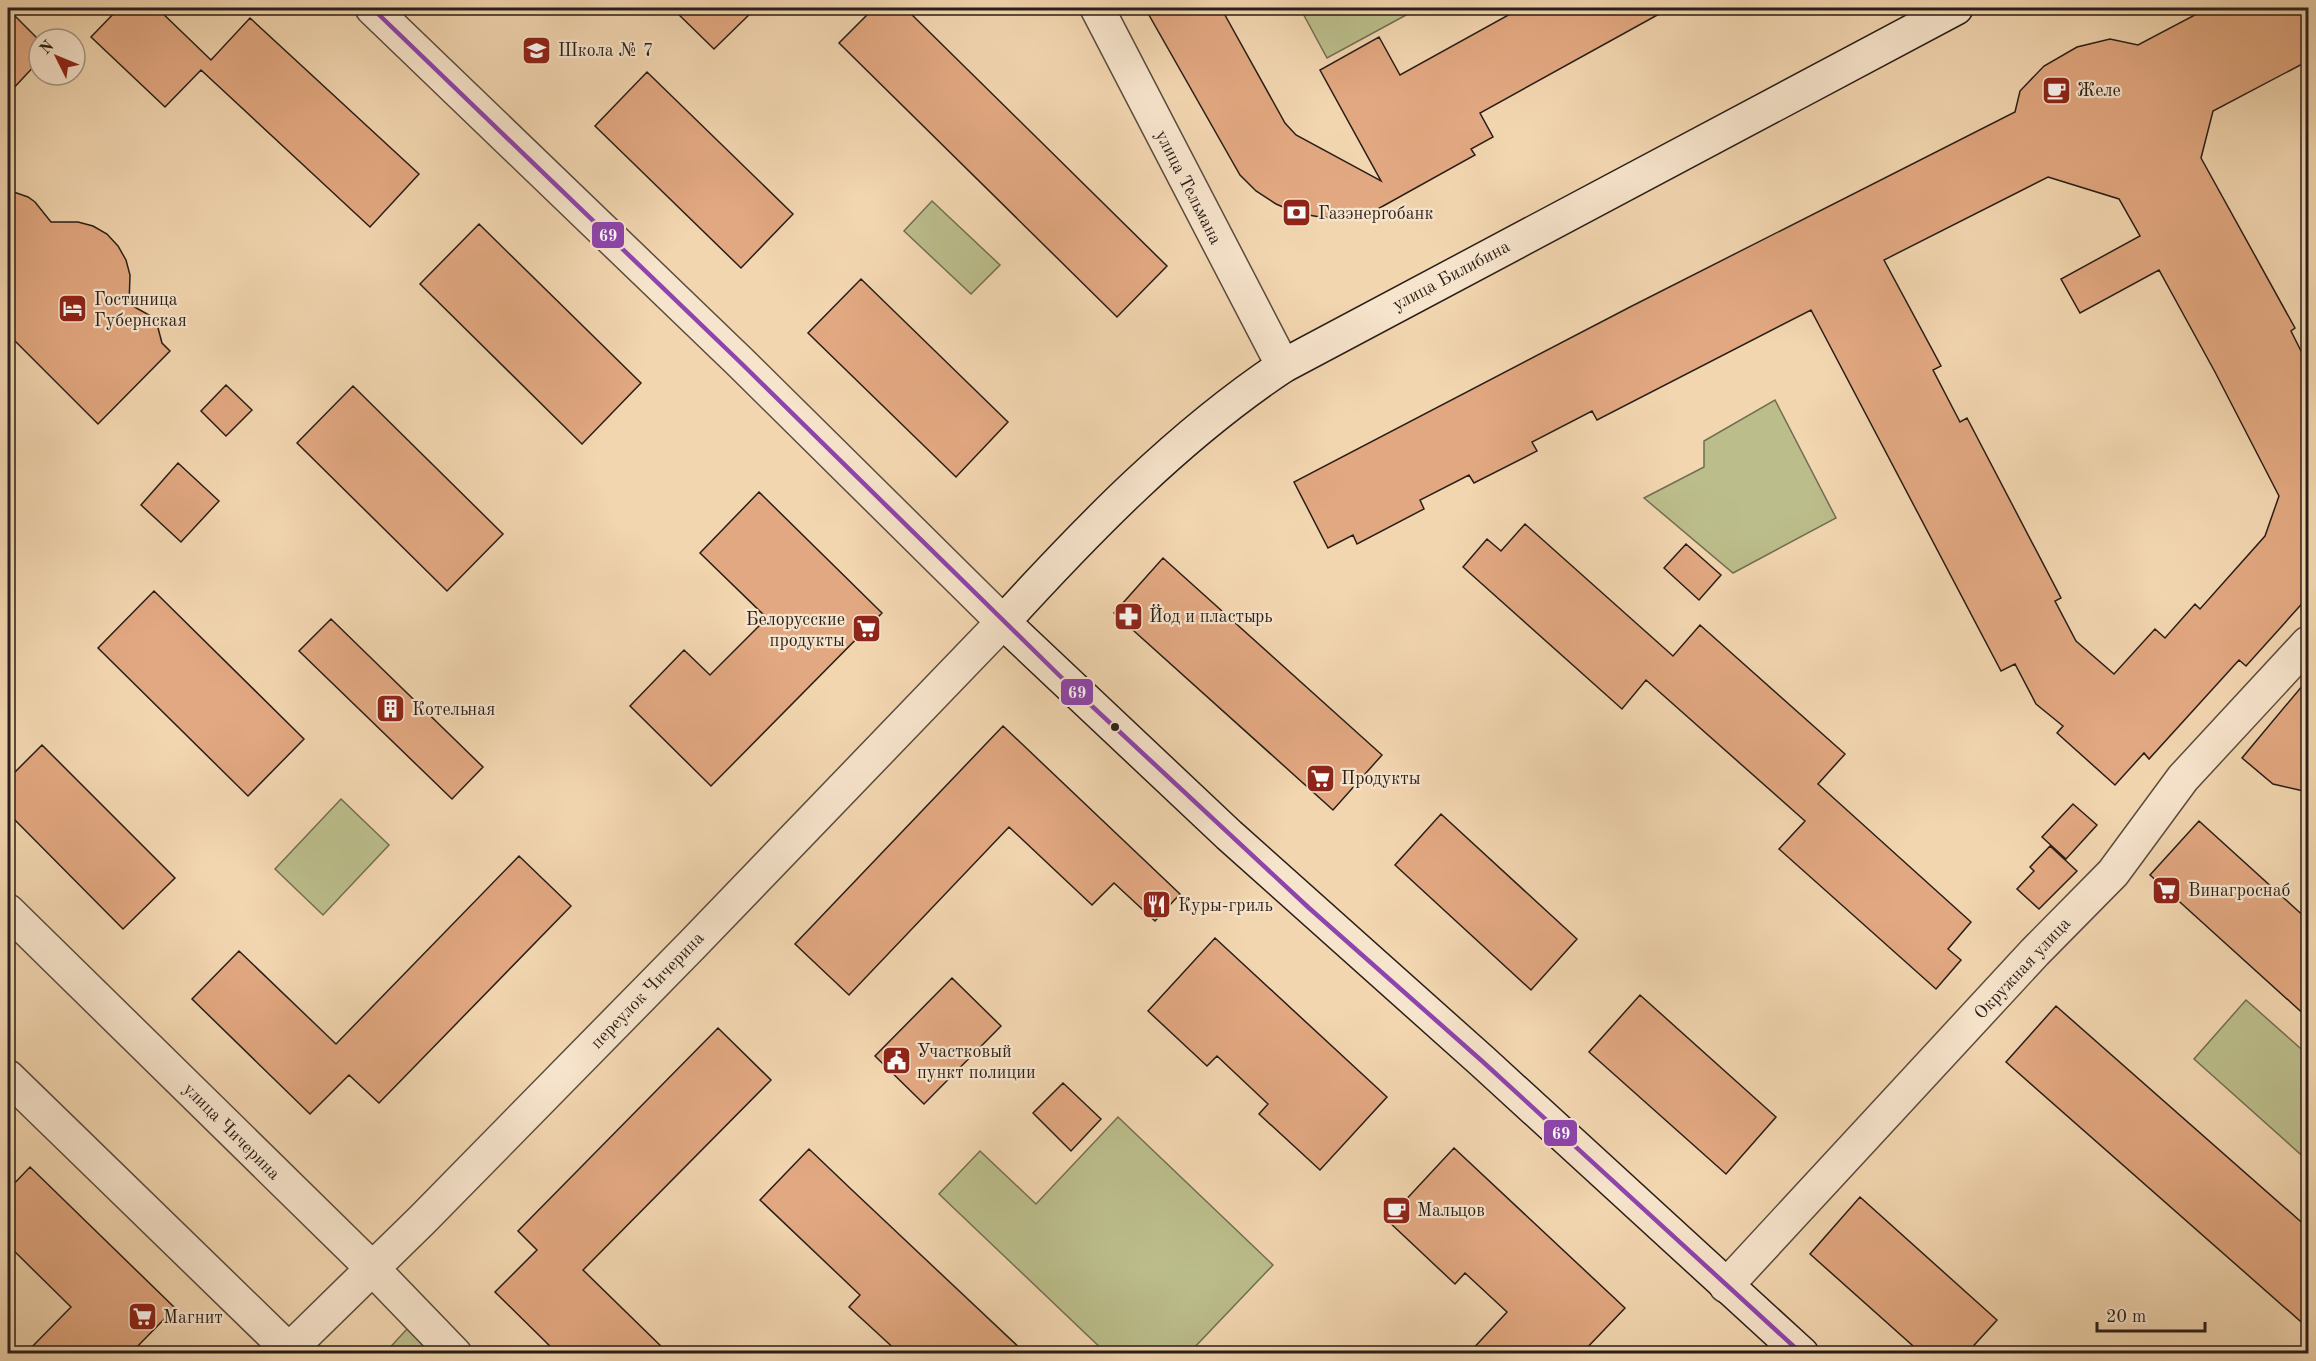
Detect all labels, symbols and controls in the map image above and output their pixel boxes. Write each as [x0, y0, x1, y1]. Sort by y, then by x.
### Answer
north arrow [27, 27, 87, 87]
school or university icon: Школа № 7 [521, 34, 553, 66]
text: N [37, 38, 58, 58]
place label: Школа № 7 [558, 42, 654, 60]
cafe icon: Желе [2040, 74, 2072, 106]
place label: Желе [2077, 82, 2121, 100]
street label: улица Тельмана [1152, 127, 1225, 248]
bank icon: Газэнергобанк [1281, 197, 1313, 229]
place label: Газэнергобанк [1318, 205, 1434, 223]
line badge: 69 [591, 221, 625, 249]
text: 69 [599, 229, 617, 245]
street label: улица Билибина [1390, 237, 1513, 314]
place label: Гостиница Губернская [94, 291, 187, 330]
hotel icon: Гостиница Губернская [57, 293, 89, 325]
pharmacy icon: Йод и пластырь [1112, 600, 1144, 632]
place label: Йод и пластырь [1149, 604, 1273, 626]
place label: Белорусские продукты [746, 611, 845, 650]
supermarket icon: Белорусские продукты [850, 613, 882, 645]
line badge: 69 [1060, 678, 1094, 706]
text: 69 [1068, 686, 1086, 702]
building icon: Котельная [375, 693, 407, 725]
place label: Котельная [412, 701, 495, 719]
unlabelled marker [1109, 721, 1121, 733]
supermarket icon: Продукты [1304, 762, 1336, 794]
place label: Продукты [1341, 770, 1421, 788]
supermarket icon: Винагроснаб [2151, 874, 2183, 906]
place label: Винагроснаб [2188, 882, 2291, 900]
restaurant icon: Куры-гриль [1141, 889, 1173, 921]
place label: Куры-гриль [1178, 897, 1273, 915]
street label: Окружная улица [1971, 914, 2074, 1023]
street label: переулок Чичерина [588, 929, 708, 1052]
place label: Участковый пункт полиции [917, 1043, 1036, 1082]
public building icon: Участковый пункт полиции [880, 1045, 912, 1077]
street label: улица Чичерина [179, 1080, 283, 1184]
line badge: 69 [1543, 1119, 1578, 1147]
text: 69 [1552, 1127, 1570, 1143]
cafe icon: Мальцов [1380, 1194, 1412, 1226]
place label: Мальцов [1417, 1202, 1485, 1220]
scale bar [2097, 1295, 2205, 1333]
supermarket icon: Магнит [126, 1301, 158, 1333]
text: 20 m [2106, 1308, 2146, 1326]
place label: Магнит [163, 1309, 223, 1327]

